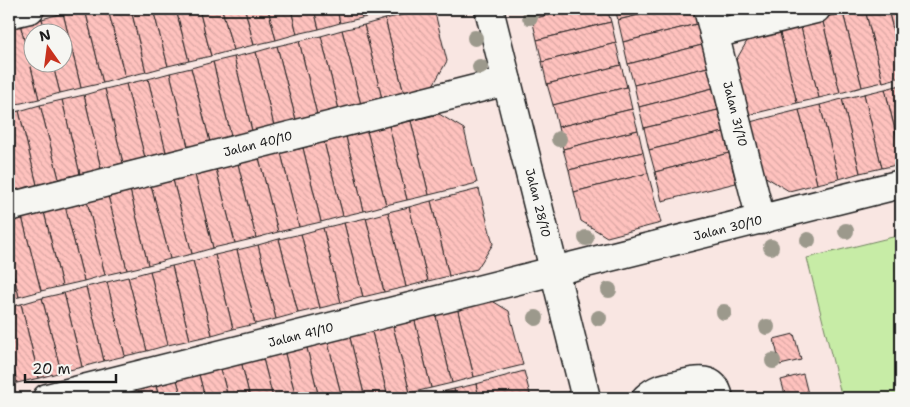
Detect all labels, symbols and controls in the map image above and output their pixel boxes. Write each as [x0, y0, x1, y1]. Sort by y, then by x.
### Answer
north arrow [22, 22, 72, 72]
text: N [37, 25, 52, 45]
street label: Jalan 31/10 [719, 80, 751, 148]
street label: Jalan 40/10 [222, 128, 294, 160]
street label: Jalan 28/10 [522, 167, 554, 239]
street label: Jalan 30/10 [692, 212, 764, 244]
street label: Jalan 41/10 [267, 319, 335, 351]
scale bar [25, 352, 116, 384]
text: 20 m [32, 359, 71, 379]

